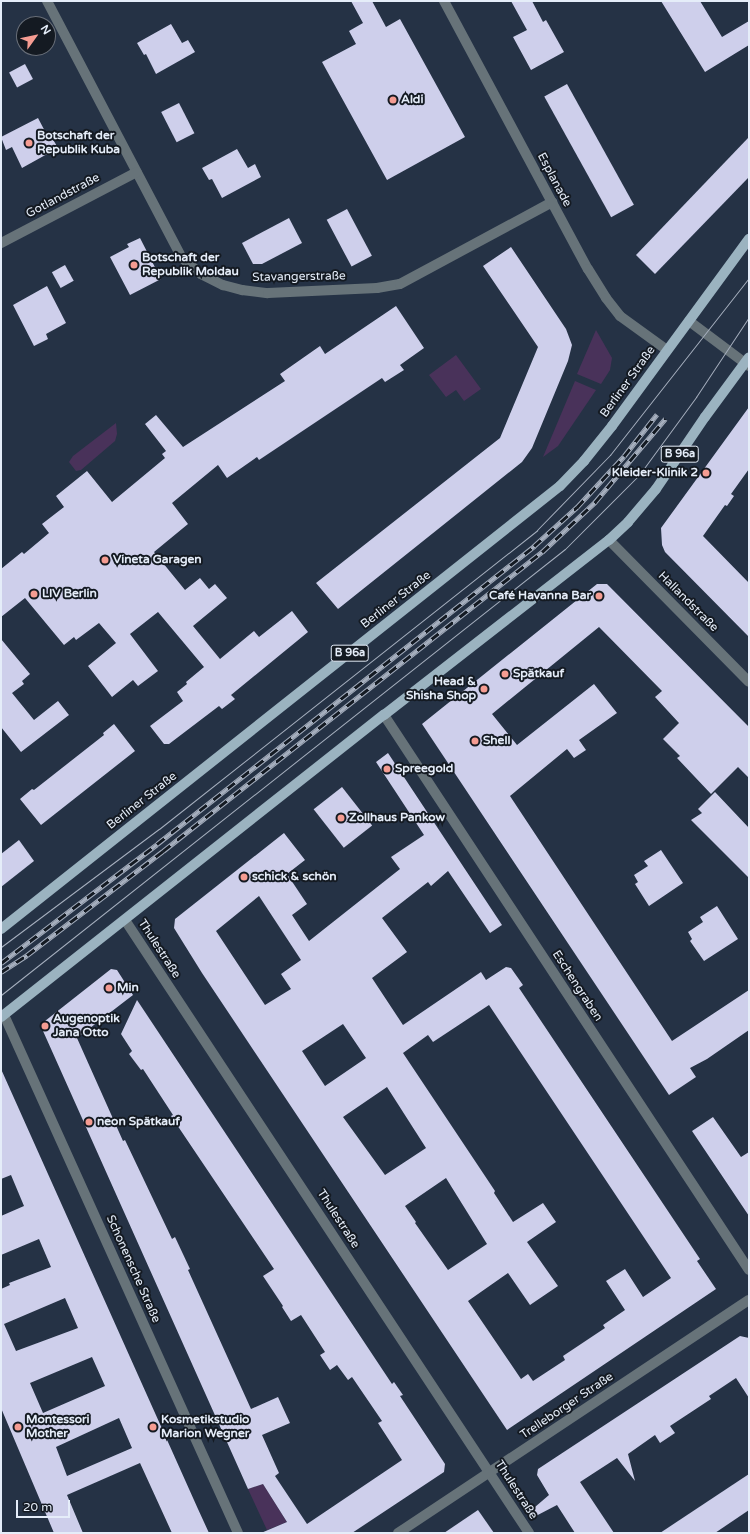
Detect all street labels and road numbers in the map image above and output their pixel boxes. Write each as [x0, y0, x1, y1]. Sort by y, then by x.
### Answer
street label: Esplanade [534, 151, 574, 209]
street label: Gotlandstraße [24, 171, 102, 221]
street label: Stavangerstraße [252, 269, 346, 285]
street label: Berliner Straße [597, 344, 659, 420]
road number: B 96a [660, 445, 700, 463]
street label: Berliner Straße [358, 568, 434, 632]
street label: Hallandstraße [655, 569, 721, 635]
road number: B 96a [330, 644, 370, 662]
street label: Berliner Straße [104, 769, 180, 833]
street label: Thulestraße [135, 917, 183, 981]
street label: Eschengraben [549, 948, 605, 1024]
street label: Thulestraße [314, 1187, 362, 1251]
street label: Schonensche Straße [103, 1213, 163, 1325]
street label: Trelleborger Straße [518, 1370, 616, 1442]
street label: Thulestraße [492, 1458, 540, 1522]

